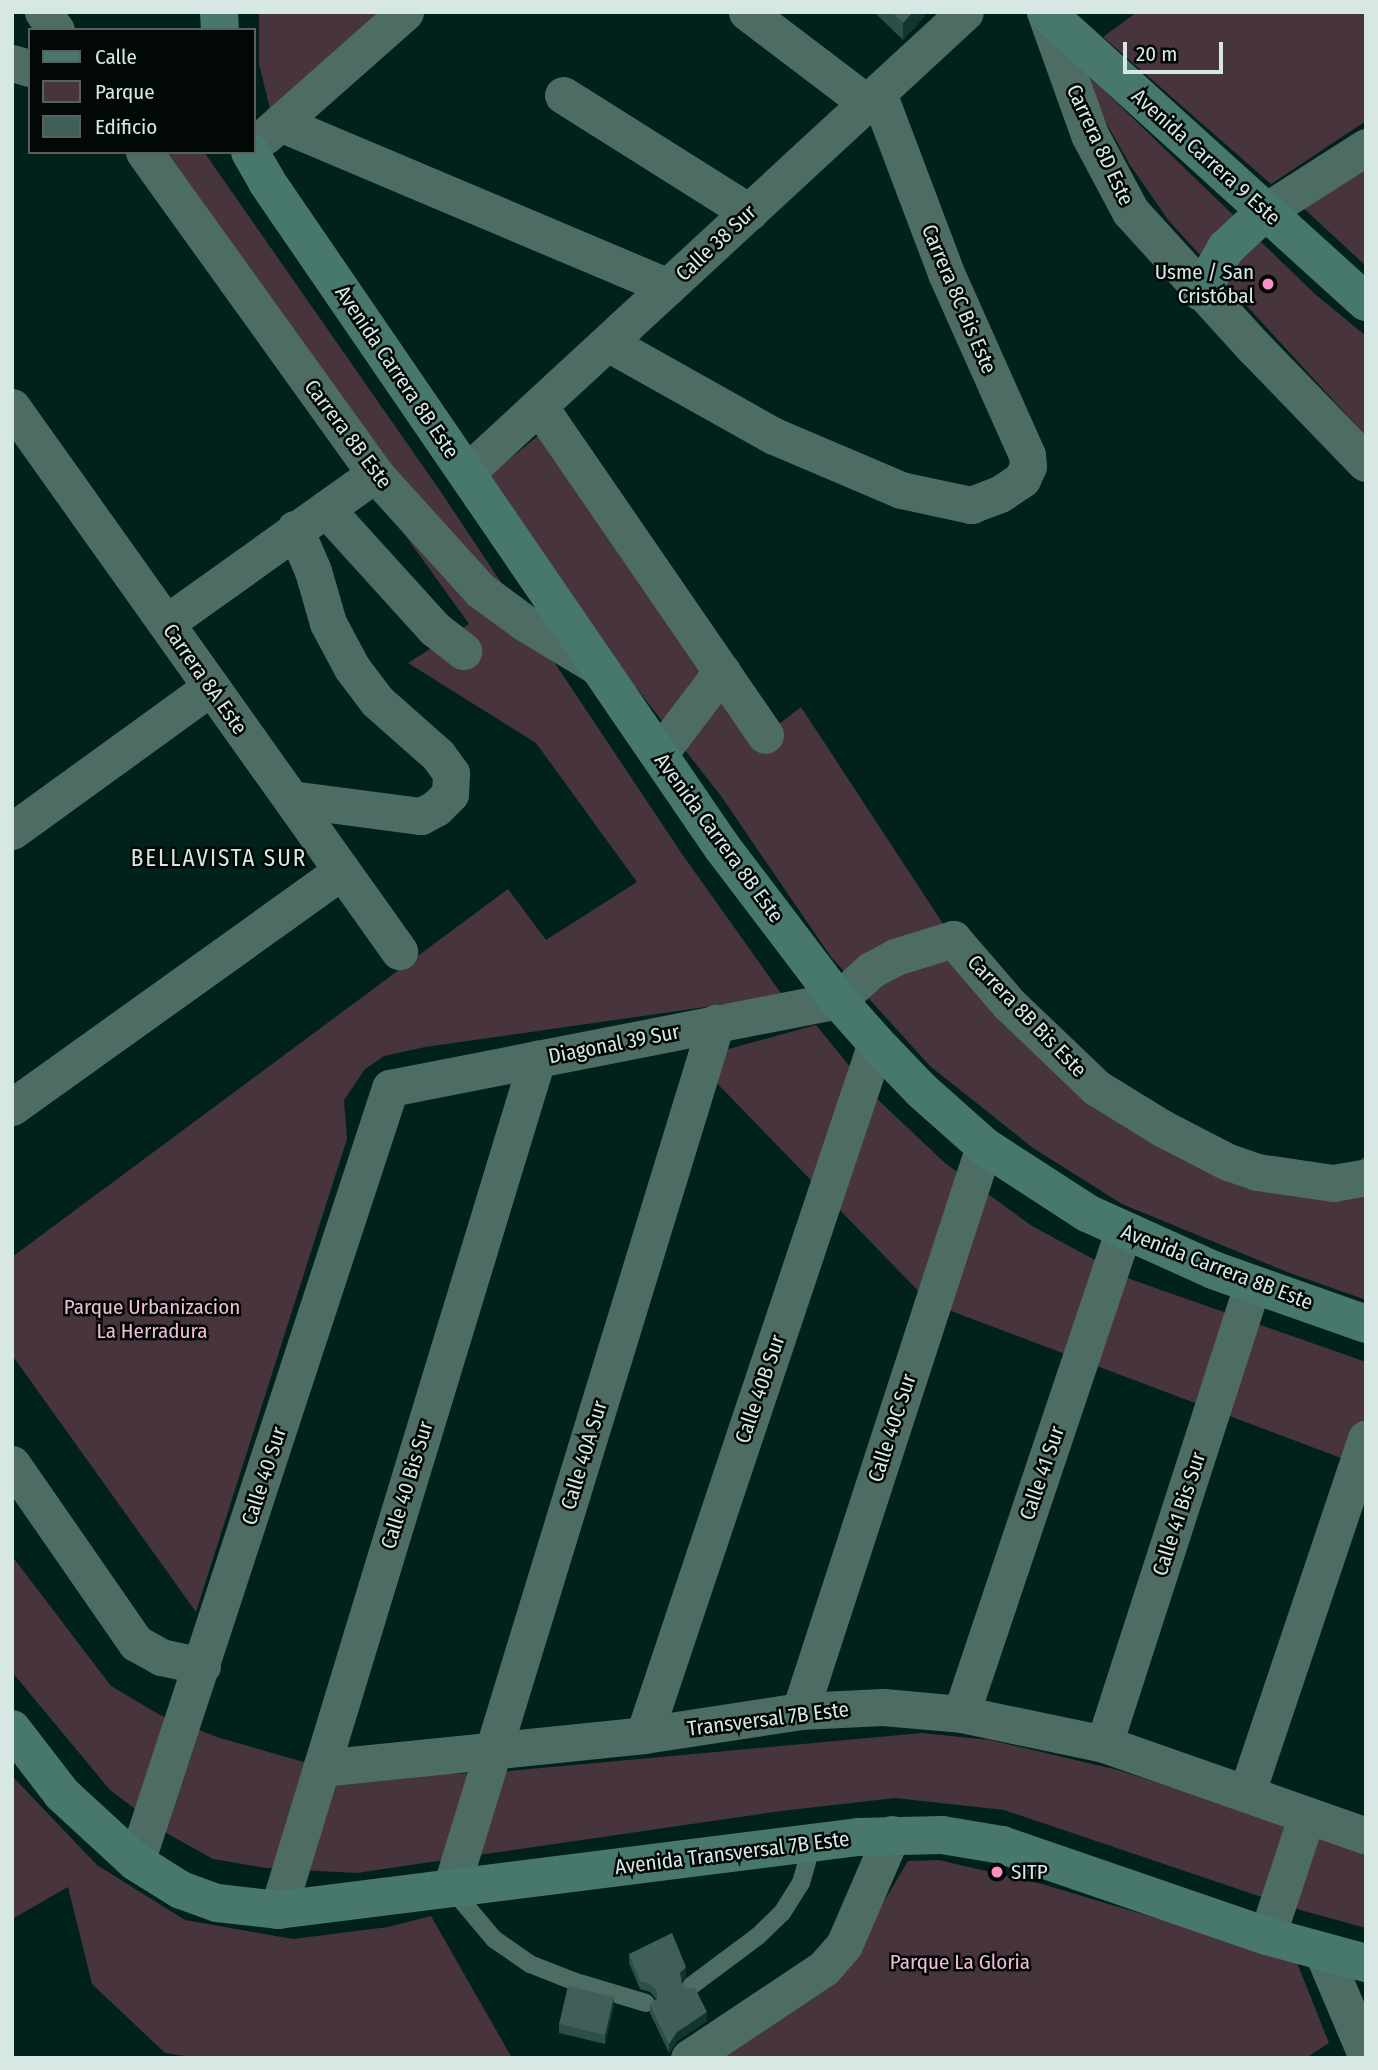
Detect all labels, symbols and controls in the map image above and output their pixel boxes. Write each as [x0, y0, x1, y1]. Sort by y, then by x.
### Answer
legend [28, 28, 256, 154]
scale bar [1126, 28, 1226, 72]
text: 20 m [1136, 41, 1177, 67]
text: Calle [95, 44, 137, 70]
text: Parque [95, 79, 155, 105]
street label: Carrera 8D Este [1061, 81, 1139, 209]
street label: Avenida Carrera 9 Este [1126, 84, 1286, 230]
text: Edificio [95, 114, 157, 140]
street label: Calle 38 Sur [671, 200, 761, 286]
street label: Carrera 8C Bis Este [916, 221, 1002, 377]
place label: Usme / San Cristóbal [1155, 259, 1254, 309]
marker: Usme / San Cristóbal [1260, 276, 1276, 292]
street label: Avenida Carrera 8B Este [330, 281, 464, 463]
street label: Carrera 8B Este [299, 375, 397, 493]
street label: Carrera 8A Este [158, 619, 252, 739]
street label: Avenida Carrera 8B Este [649, 748, 789, 928]
district label: BELLAVISTA SUR [132, 844, 306, 872]
street label: Carrera 8B Bis Este [962, 950, 1092, 1082]
street label: Diagonal 39 Sur [546, 1019, 682, 1069]
street label: Avenida Carrera 8B Este [1118, 1219, 1316, 1315]
park label: Parque Urbanizacion La Herradura [64, 1294, 240, 1344]
street label: Calle 40B Sur [730, 1331, 790, 1447]
street label: Calle 40C Sur [863, 1371, 921, 1485]
street label: Calle 40A Sur [555, 1397, 613, 1513]
street label: Calle 40 Bis Sur [376, 1418, 438, 1552]
street label: Calle 41 Sur [1014, 1423, 1070, 1523]
street label: Calle 40 Sur [236, 1424, 292, 1528]
street label: Calle 41 Bis Sur [1147, 1449, 1211, 1579]
street label: Transversal 7B Este [686, 1697, 850, 1741]
street label: Avenida Transversal 7B Este [613, 1826, 851, 1880]
place label: SITP [1011, 1859, 1048, 1885]
marker: SITP [989, 1864, 1005, 1880]
park label: Parque La Gloria [890, 1949, 1030, 1975]

